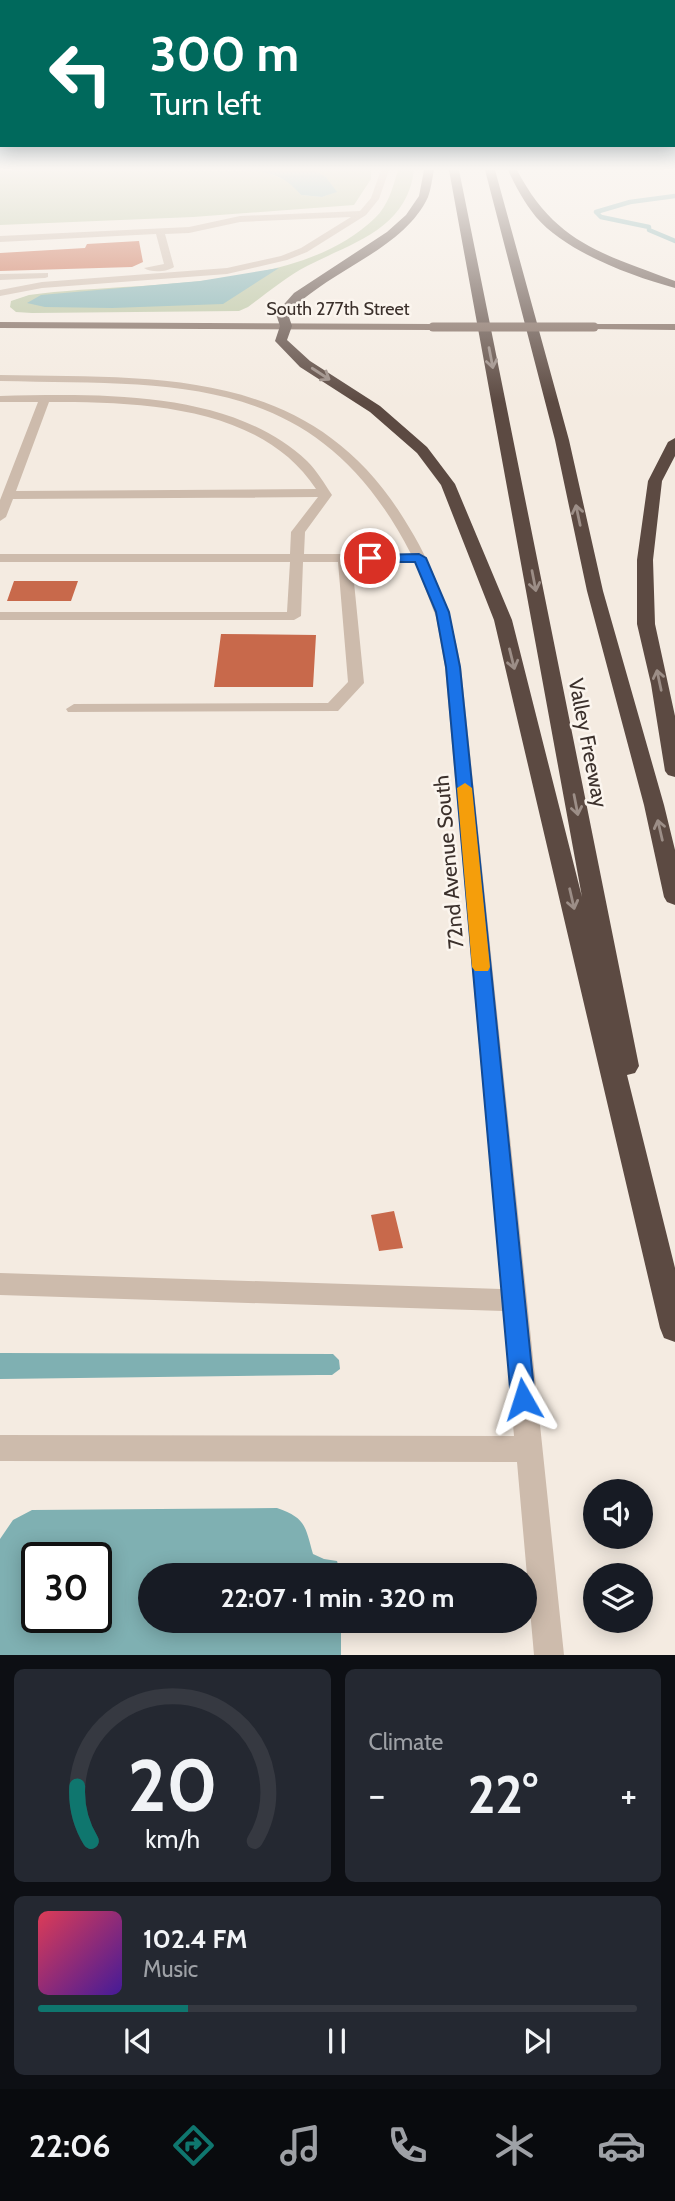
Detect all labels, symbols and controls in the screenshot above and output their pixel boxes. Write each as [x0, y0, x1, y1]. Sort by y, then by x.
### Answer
text: 300 m [150, 24, 299, 83]
icon: left [35, 28, 126, 119]
text: Turn left [150, 84, 261, 123]
street label: South 277th Street [266, 298, 410, 320]
one-way arrow [484, 346, 498, 369]
one-way arrow [310, 367, 330, 381]
one-way arrow [571, 504, 585, 527]
pin [340, 528, 400, 588]
icon: arrive [351, 539, 389, 577]
one-way arrow [528, 569, 541, 592]
one-way arrow [506, 647, 519, 670]
one-way arrow [651, 669, 665, 692]
street label: Valley Freeway [564, 676, 613, 810]
street label: 72nd Avenue South [428, 774, 469, 950]
one-way arrow [570, 793, 584, 816]
one-way arrow [653, 819, 666, 842]
one-way arrow [566, 887, 579, 910]
position arrow [486, 1362, 560, 1436]
map controls [583, 1479, 653, 1633]
button: sound [583, 1479, 653, 1549]
speed limit sign: 30 [21, 1542, 112, 1633]
button: layers [583, 1563, 653, 1633]
text: 22:07 · 1 min · 320 m [221, 1582, 454, 1614]
text: Climate [369, 1728, 443, 1756]
text: 20 [127, 1742, 217, 1830]
text: 22° [468, 1763, 538, 1826]
text: − [369, 1771, 385, 1818]
text: + [620, 1771, 637, 1818]
text: km/h [145, 1824, 200, 1854]
text: 102.4 FM [143, 1923, 247, 1955]
text: Music [143, 1955, 198, 1983]
icon: previous [119, 2022, 157, 2060]
icon: pause [318, 2022, 356, 2060]
icon: next [518, 2022, 556, 2060]
icon: directions [169, 2121, 218, 2170]
icon: music [276, 2121, 325, 2170]
icon: phone [383, 2121, 432, 2170]
icon: climate [490, 2121, 539, 2170]
icon: car [597, 2121, 646, 2170]
text: 22:06 [29, 2126, 111, 2165]

